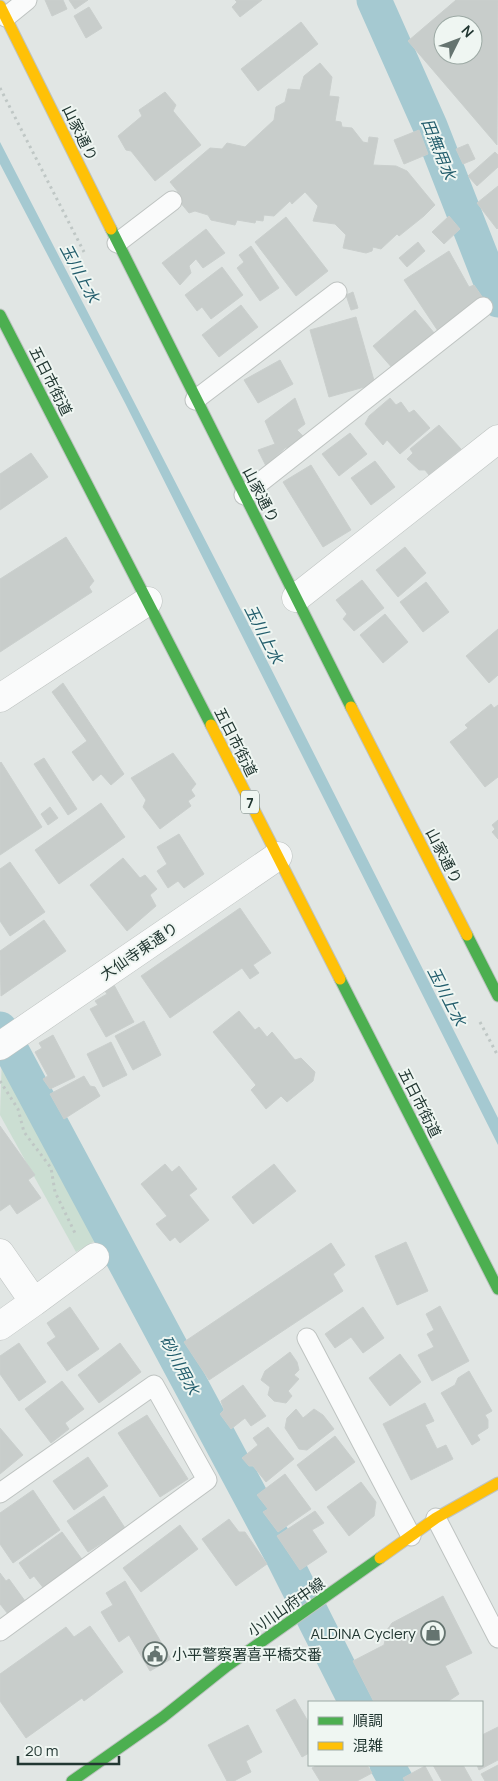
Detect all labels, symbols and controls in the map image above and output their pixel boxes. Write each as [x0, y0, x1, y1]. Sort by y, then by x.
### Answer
north arrow [433, 15, 483, 65]
text: N [458, 21, 478, 41]
street label: 山家通り [57, 101, 103, 165]
water label: 田無用水 [417, 115, 462, 185]
water label: 玉川上水 [55, 240, 106, 308]
street label: 五日市街道 [25, 343, 77, 419]
street label: 山家通り [238, 463, 284, 527]
water label: 玉川上水 [240, 600, 289, 669]
street label: 五日市街道 [210, 704, 262, 780]
road number: 7 [241, 790, 259, 814]
street label: 山家通り [421, 824, 467, 888]
street label: 大仙寺東通り [96, 917, 182, 985]
water label: 玉川上水 [423, 962, 472, 1031]
street label: 五日市街道 [394, 1065, 446, 1141]
water label: 砂川用水 [155, 1332, 206, 1400]
street label: 小川山府中線 [243, 1573, 329, 1641]
shop icon: ALDINA Cyclery [420, 1620, 446, 1646]
place label: ALDINA Cyclery [311, 1623, 416, 1644]
public building icon: 小平警察署喜平橋交番 [142, 1641, 168, 1667]
place label: 小平警察署喜平橋交番 [172, 1644, 322, 1665]
legend [308, 1701, 483, 1766]
text: 順調 [353, 1710, 383, 1731]
scale bar [18, 1734, 119, 1766]
text: 混雑 [353, 1735, 383, 1756]
text: 20 m [25, 1740, 58, 1761]

